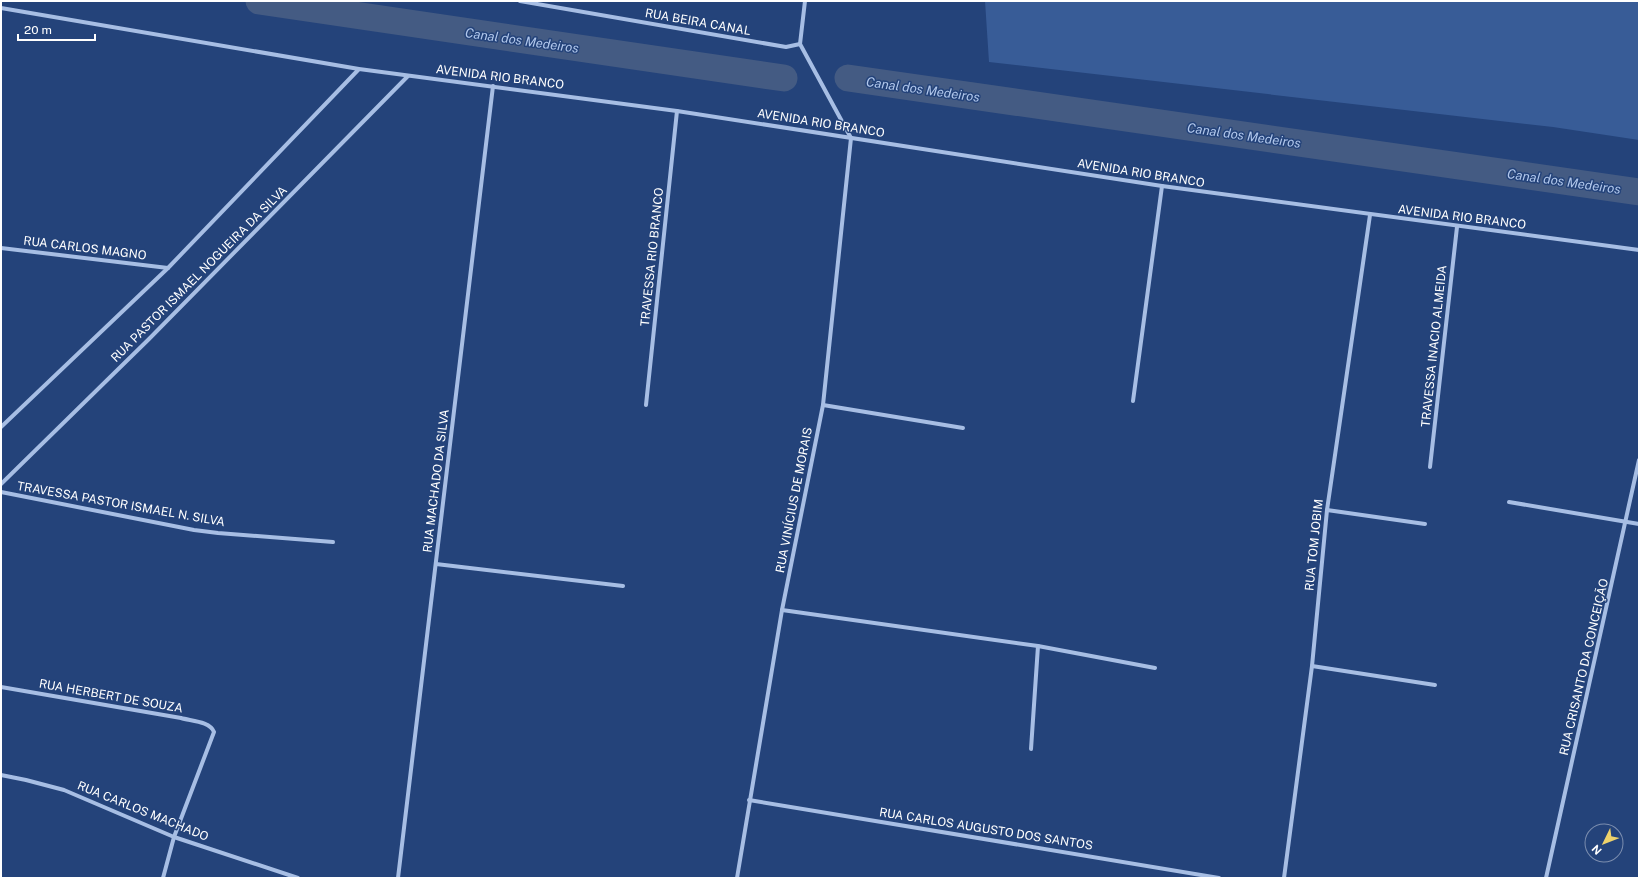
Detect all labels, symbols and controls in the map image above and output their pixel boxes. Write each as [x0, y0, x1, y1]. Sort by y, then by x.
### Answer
street label: RUA BEIRA CANAL [644, 6, 752, 38]
scale bar [18, 16, 95, 42]
text: 20 m [24, 23, 52, 37]
water label: Canal dos Medeiros [464, 25, 580, 56]
street label: AVENIDA RIO BRANCO [435, 62, 565, 92]
water label: Canal dos Medeiros [865, 74, 981, 105]
street label: AVENIDA RIO BRANCO [756, 106, 886, 140]
water label: Canal dos Medeiros [1186, 120, 1302, 151]
street label: AVENIDA RIO BRANCO [1076, 156, 1206, 190]
water label: Canal dos Medeiros [1506, 166, 1622, 197]
street label: RUA PASTOR ISMAEL NOGUEIRA DA SILVA [108, 183, 290, 365]
street label: TRAVESSA RIO BRANCO [638, 187, 666, 327]
street label: AVENIDA RIO BRANCO [1397, 202, 1527, 232]
street label: RUA CARLOS MAGNO [23, 234, 148, 263]
street label: TRAVESSA INACIO ALMEIDA [1419, 264, 1450, 428]
street label: RUA MACHADO DA SILVA [420, 408, 452, 553]
street label: RUA VINÍCIUS DE MORAIS [773, 426, 815, 574]
street label: TRAVESSA PASTOR ISMAEL N. SILVA [16, 479, 226, 529]
street label: RUA TOM JOBIM [1302, 498, 1326, 592]
street label: RUA CRISANTO DA CONCEIÇÃO [1557, 577, 1611, 757]
street label: RUA HERBERT DE SOUZA [38, 676, 184, 716]
street label: RUA CARLOS MACHADO [75, 778, 211, 844]
street label: RUA CARLOS AUGUSTO DOS SANTOS [878, 805, 1094, 853]
north arrow [1584, 823, 1624, 863]
text: N [1589, 843, 1604, 857]

